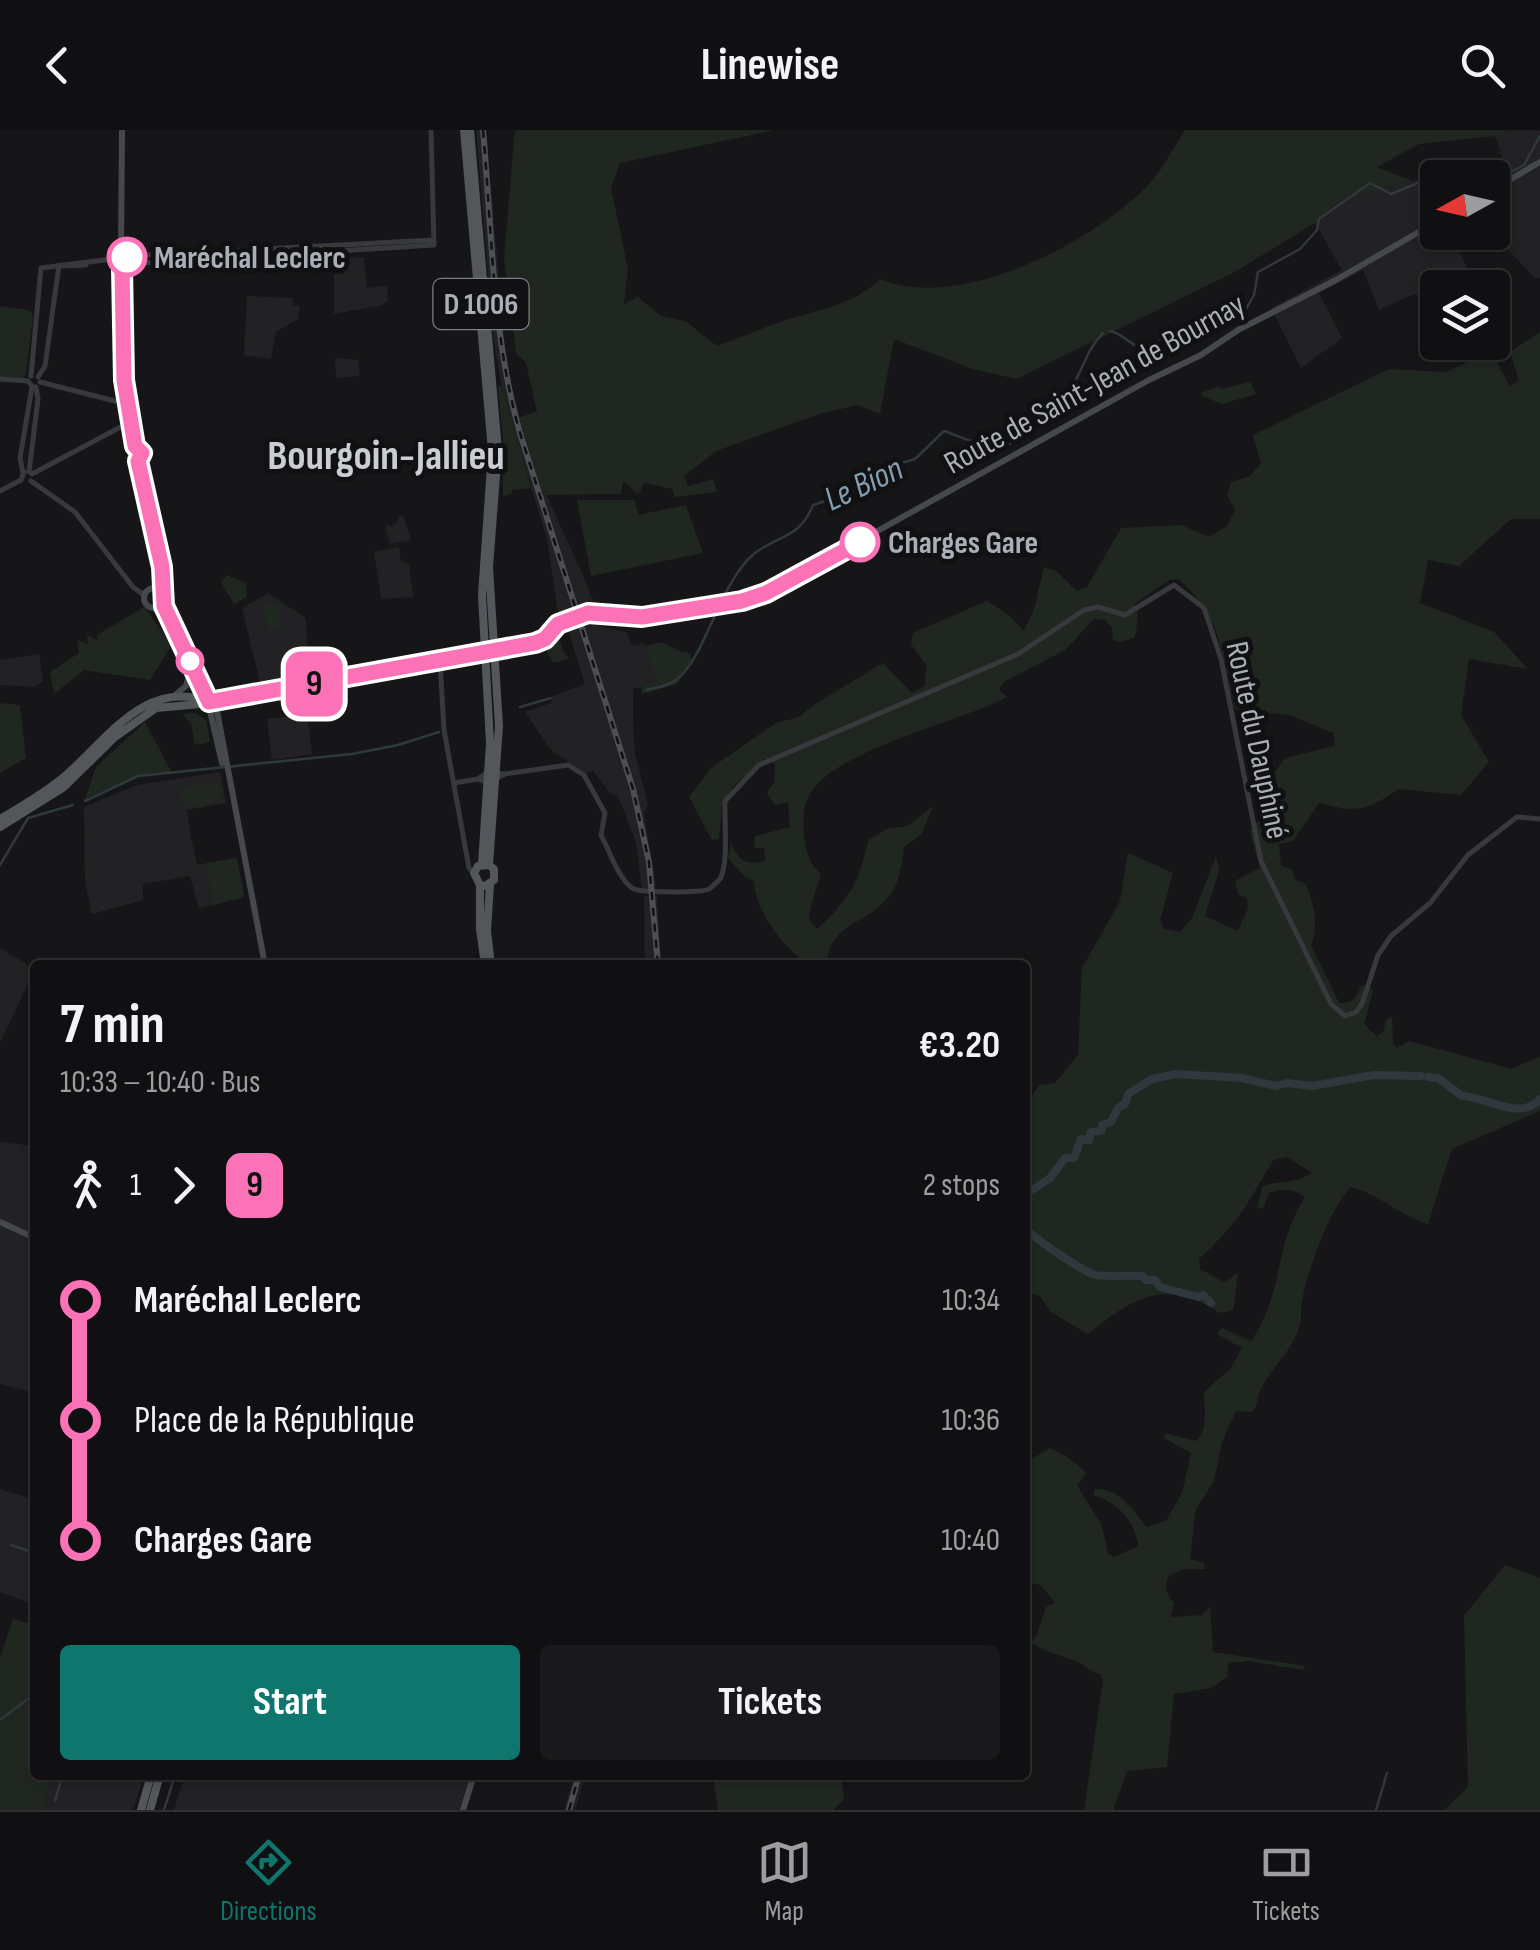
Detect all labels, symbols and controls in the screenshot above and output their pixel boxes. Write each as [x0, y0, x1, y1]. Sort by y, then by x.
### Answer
icon: back [30, 38, 85, 93]
text: Linewise [701, 38, 839, 93]
icon: search [1455, 38, 1510, 93]
north arrow [1420, 160, 1510, 250]
map controls [1420, 160, 1510, 360]
marker: Maréchal Leclerc [108, 238, 146, 276]
place label: Maréchal Leclerc [154, 239, 346, 278]
button: layers [1420, 270, 1510, 360]
road number: D 1006 [434, 279, 528, 329]
street label: Route de Saint-Jean de Bournay [938, 285, 1252, 483]
district label: Bourgoin-Jallieu [267, 431, 505, 482]
water label: Le Bion [817, 448, 910, 521]
marker: Charges Gare [841, 523, 879, 561]
place label: Charges Gare [888, 524, 1038, 563]
street label: Route du Dauphiné [1217, 638, 1297, 843]
unlabelled marker [177, 648, 203, 674]
line badge: 9 [282, 652, 346, 716]
text: 9 [306, 663, 322, 706]
text: 7 min [60, 992, 165, 1059]
text: €3.20 [919, 1023, 1000, 1068]
text: 10:33 – 10:40 · Bus [60, 1063, 260, 1102]
icon: walk [60, 1158, 115, 1213]
icon: forward [156, 1158, 211, 1213]
text: 9 [246, 1164, 263, 1207]
text: 1 [130, 1166, 141, 1205]
text: 2 stops [923, 1166, 1000, 1205]
text: Maréchal Leclerc [134, 1278, 362, 1323]
text: 10:34 [942, 1281, 1000, 1320]
text: Place de la République [134, 1398, 415, 1443]
text: 10:36 [941, 1401, 1000, 1440]
text: Charges Gare [134, 1518, 312, 1563]
text: 10:40 [941, 1521, 1000, 1560]
button: Start [60, 1645, 520, 1760]
button: Tickets [540, 1645, 1000, 1760]
tab: Directions [220, 1835, 316, 1928]
tab: Map [757, 1835, 812, 1928]
tab: Tickets [1252, 1835, 1320, 1928]

